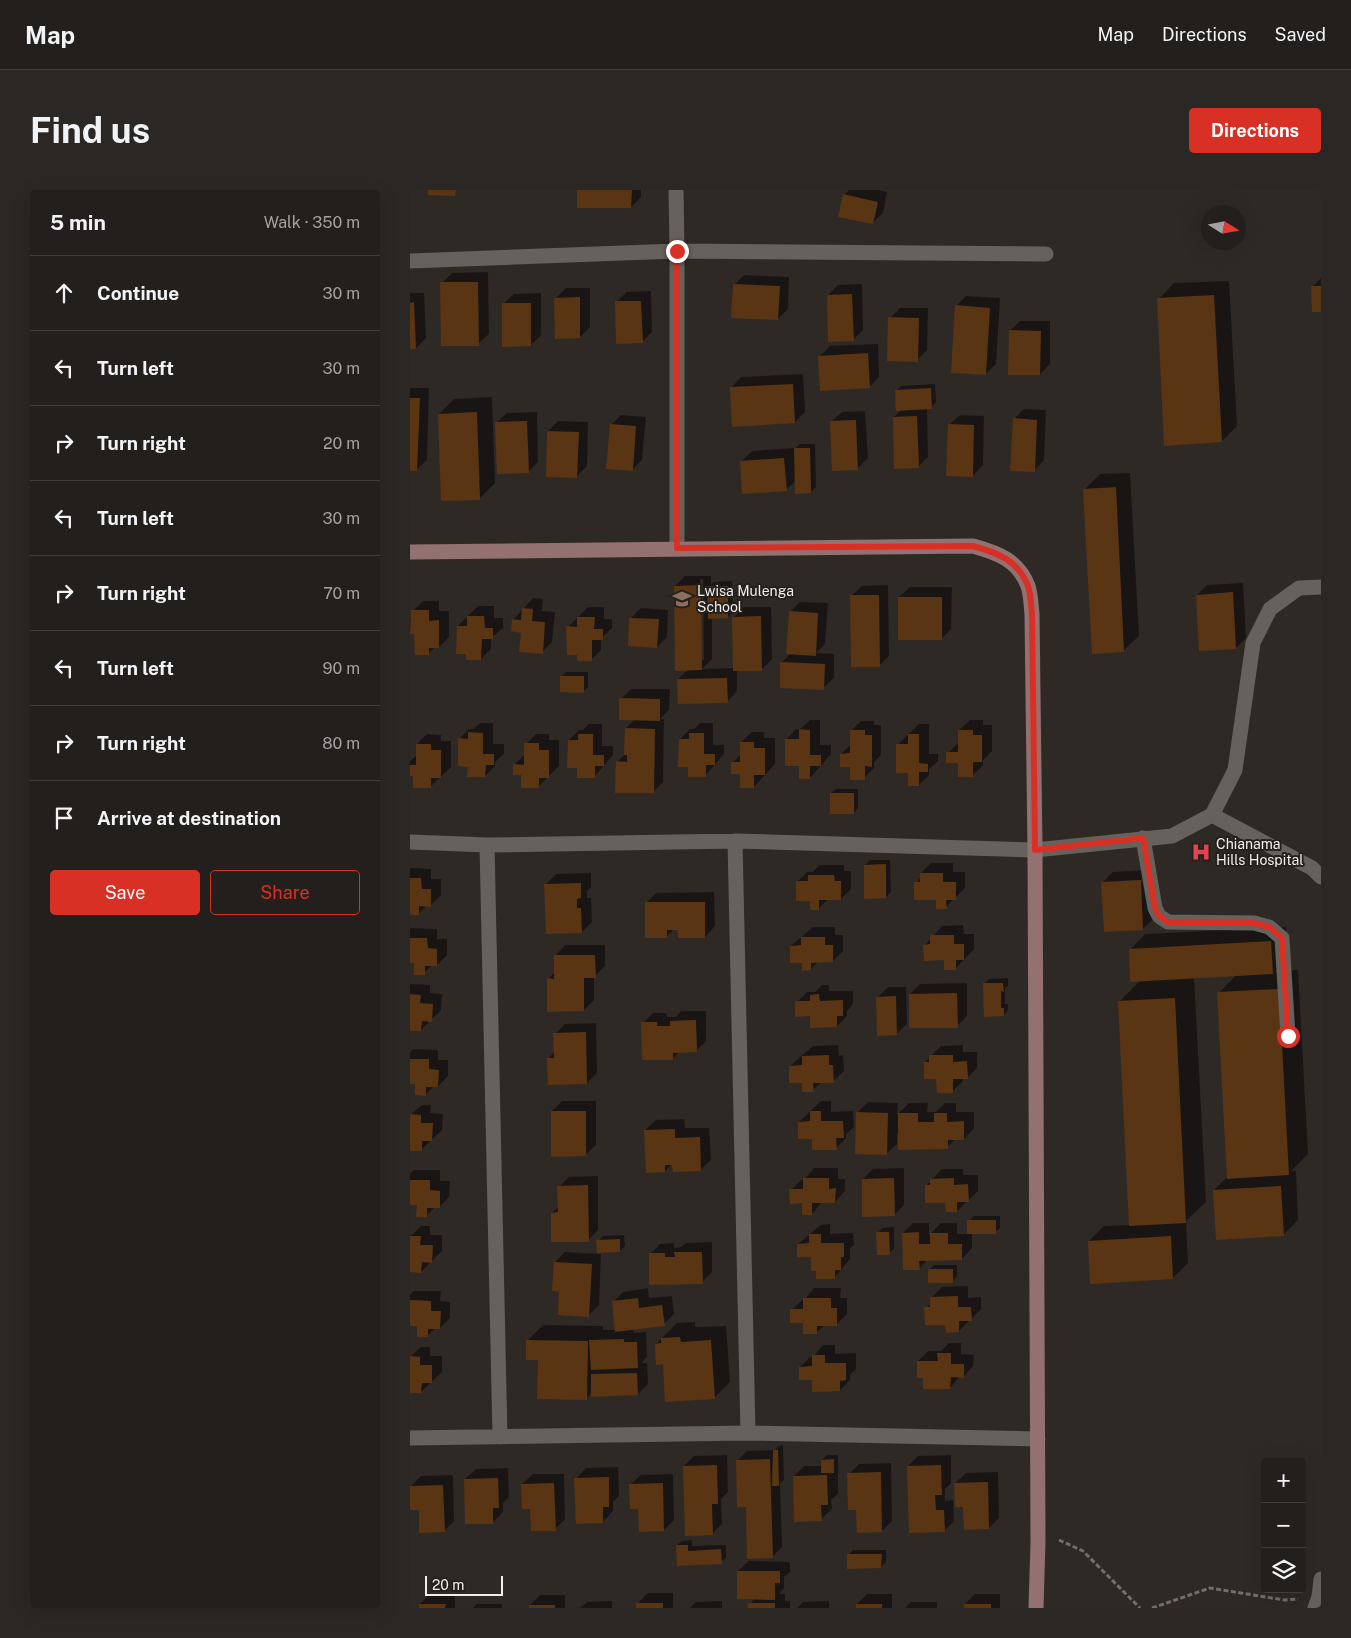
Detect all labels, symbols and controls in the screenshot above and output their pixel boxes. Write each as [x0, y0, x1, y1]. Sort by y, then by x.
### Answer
text: Map [25, 21, 75, 49]
text: Map [1097, 24, 1134, 45]
text: Directions [1162, 24, 1247, 45]
text: Saved [1275, 24, 1326, 45]
button: Directions [1189, 108, 1321, 153]
text: Find us [30, 110, 150, 151]
north arrow [1201, 205, 1246, 250]
text: 5 min [50, 210, 106, 235]
text: Walk · 350 m [264, 213, 360, 232]
route end [666, 240, 689, 263]
icon: ahead [50, 279, 78, 307]
text: Continue [97, 282, 179, 304]
text: 30 m [323, 284, 360, 303]
icon: left [50, 354, 78, 382]
text: Turn left [97, 357, 174, 379]
text: 30 m [323, 359, 360, 378]
icon: right [50, 429, 78, 457]
text: Turn right [97, 432, 186, 454]
text: 20 m [323, 434, 360, 453]
icon: left [50, 504, 78, 532]
text: Turn left [97, 507, 174, 529]
text: 30 m [323, 509, 360, 528]
icon: right [50, 579, 78, 607]
text: Turn right [97, 582, 186, 604]
place label: Lwisa Mulenga School [697, 583, 794, 615]
text: 70 m [323, 584, 360, 603]
school or university icon: Lwisa Mulenga School [671, 588, 693, 610]
icon: left [50, 654, 78, 682]
text: Turn left [97, 657, 174, 679]
text: 90 m [323, 659, 360, 678]
icon: right [50, 729, 78, 757]
text: Turn right [97, 732, 186, 754]
text: 80 m [322, 734, 360, 753]
icon: arrive [50, 804, 78, 832]
text: Arrive at destination [97, 807, 281, 829]
place label: Chianama Hills Hospital [1216, 836, 1304, 868]
hospital icon: Chianama Hills Hospital [1190, 841, 1212, 863]
button: Save [50, 870, 200, 915]
button: Share [210, 870, 360, 915]
route start [1277, 1025, 1300, 1048]
map controls [1261, 1458, 1306, 1593]
button: + [1261, 1458, 1306, 1503]
button: − [1261, 1503, 1306, 1548]
button: layers [1261, 1548, 1306, 1593]
scale bar [425, 1573, 502, 1596]
text: 20 m [432, 1577, 464, 1593]

